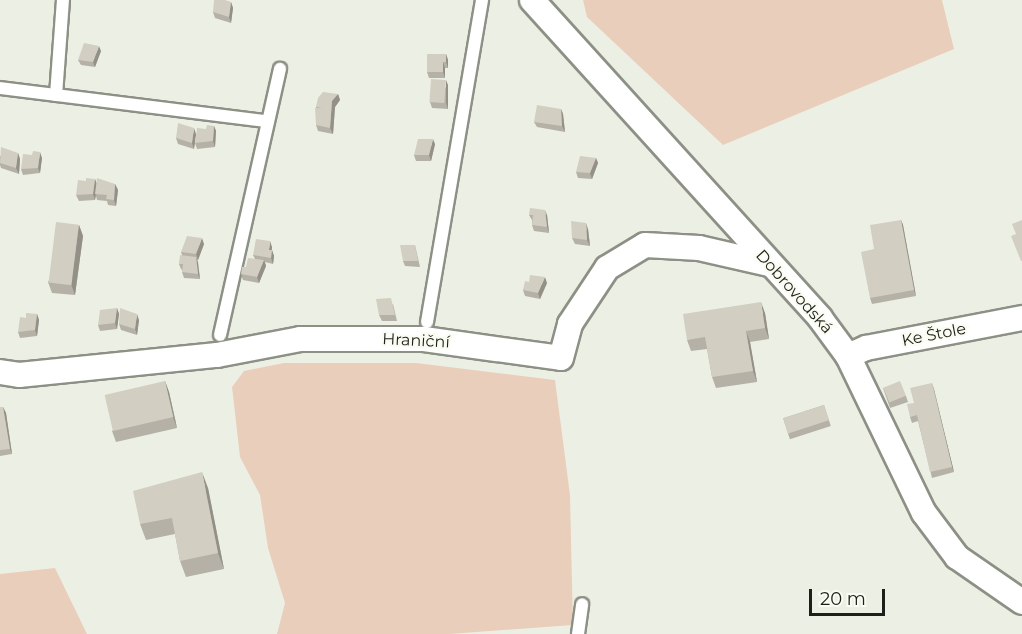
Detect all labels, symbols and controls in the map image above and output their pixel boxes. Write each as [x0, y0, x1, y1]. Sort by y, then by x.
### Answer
street label: Dobrovodská [751, 246, 837, 338]
street label: Ke Štole [900, 319, 968, 351]
street label: Hraniční [382, 330, 450, 352]
scale bar [812, 577, 888, 615]
text: 20 m [820, 588, 866, 610]

